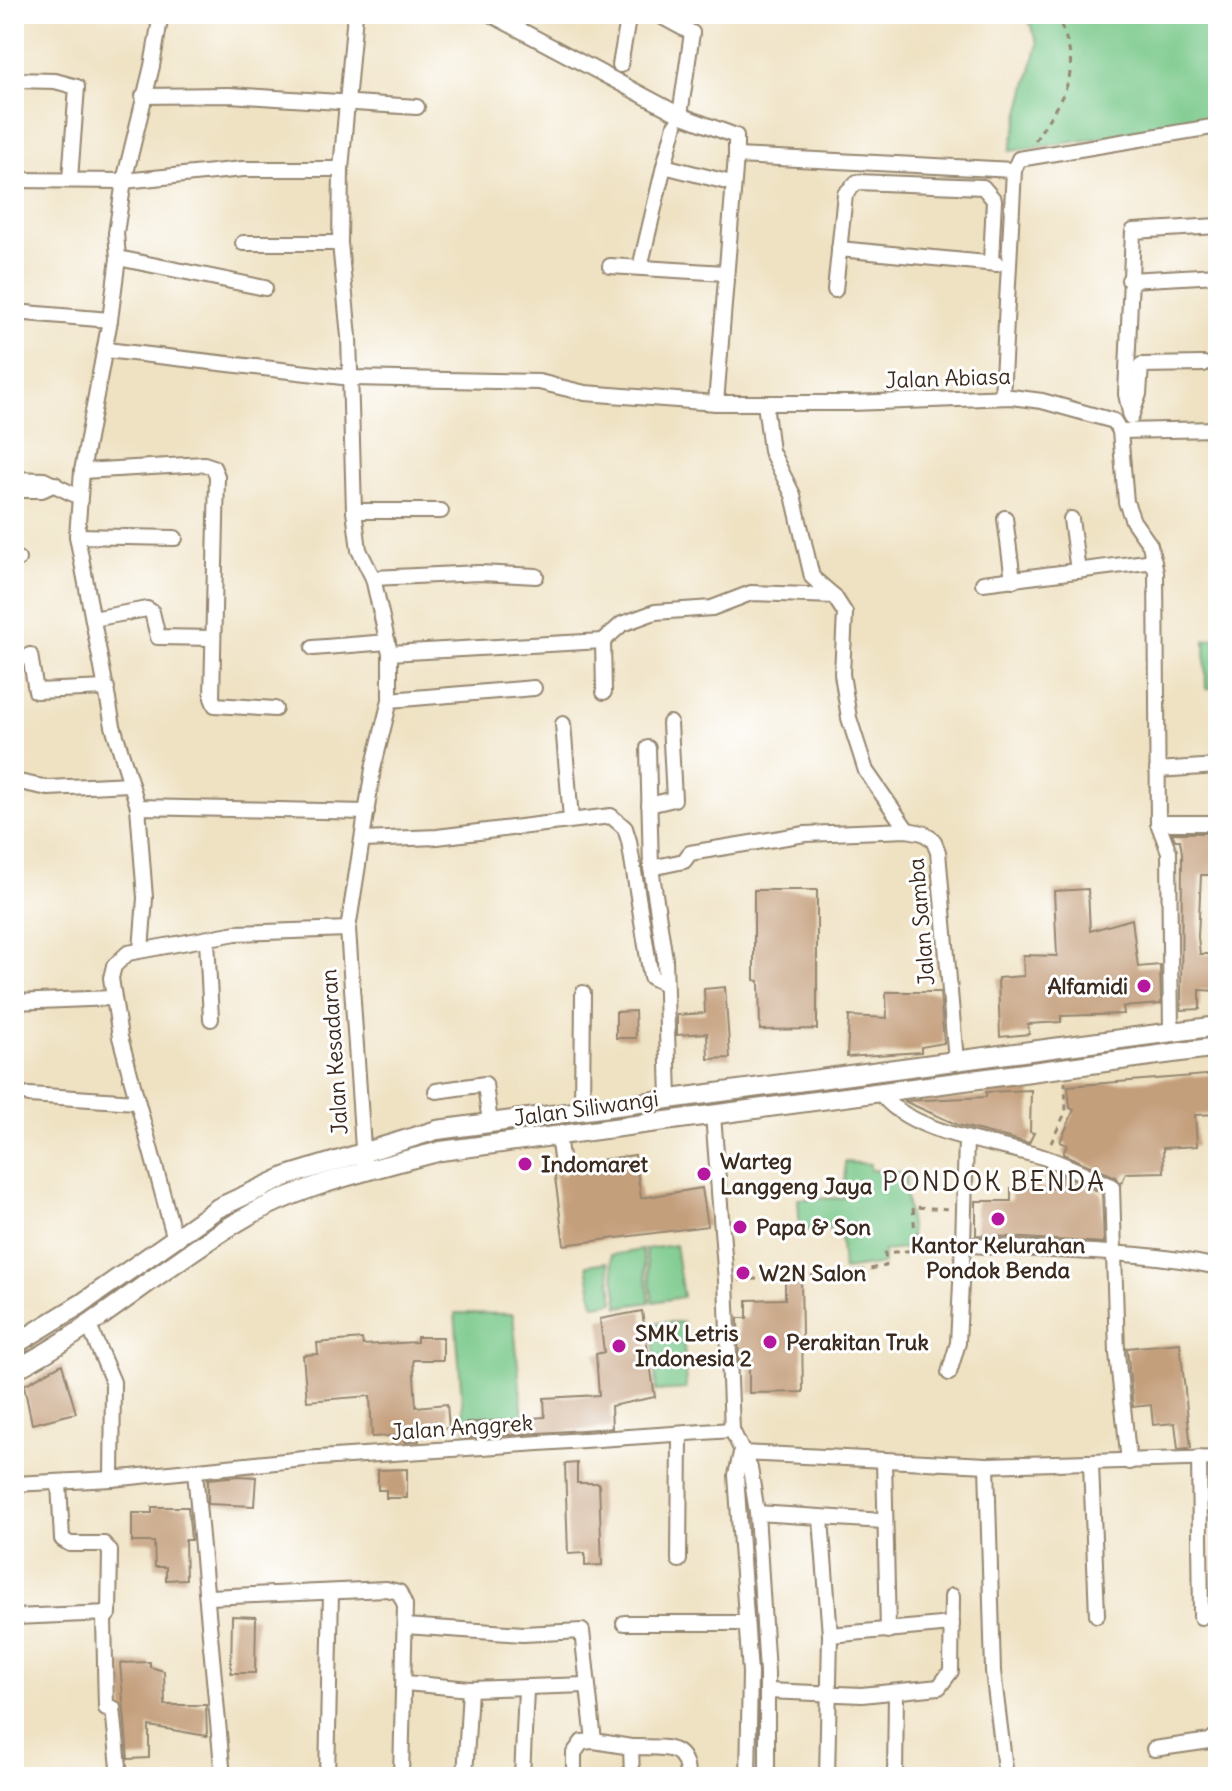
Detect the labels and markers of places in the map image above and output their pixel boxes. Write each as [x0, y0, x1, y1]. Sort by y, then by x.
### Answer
place label: Alfamidi [1047, 972, 1128, 1000]
marker: Alfamidi [1135, 977, 1153, 995]
place label: Warteg Langgeng Jaya [720, 1147, 873, 1200]
place label: Indomaret [541, 1150, 649, 1178]
marker: Indomaret [516, 1155, 534, 1173]
marker: Warteg Langgeng Jaya [695, 1165, 713, 1183]
marker: Kantor Kelurahan Pondok Benda [989, 1210, 1007, 1228]
place label: Papa & Son [756, 1213, 871, 1241]
marker: Papa & Son [731, 1218, 749, 1236]
place label: Kantor Kelurahan Pondok Benda [911, 1231, 1086, 1284]
place label: W2N Salon [759, 1259, 867, 1287]
marker: W2N Salon [734, 1264, 752, 1282]
place label: SMK Letris Indonesia 2 [635, 1319, 752, 1372]
place label: Perakitan Truk [786, 1328, 929, 1356]
marker: Perakitan Truk [761, 1333, 779, 1351]
marker: SMK Letris Indonesia 2 [610, 1337, 628, 1355]

